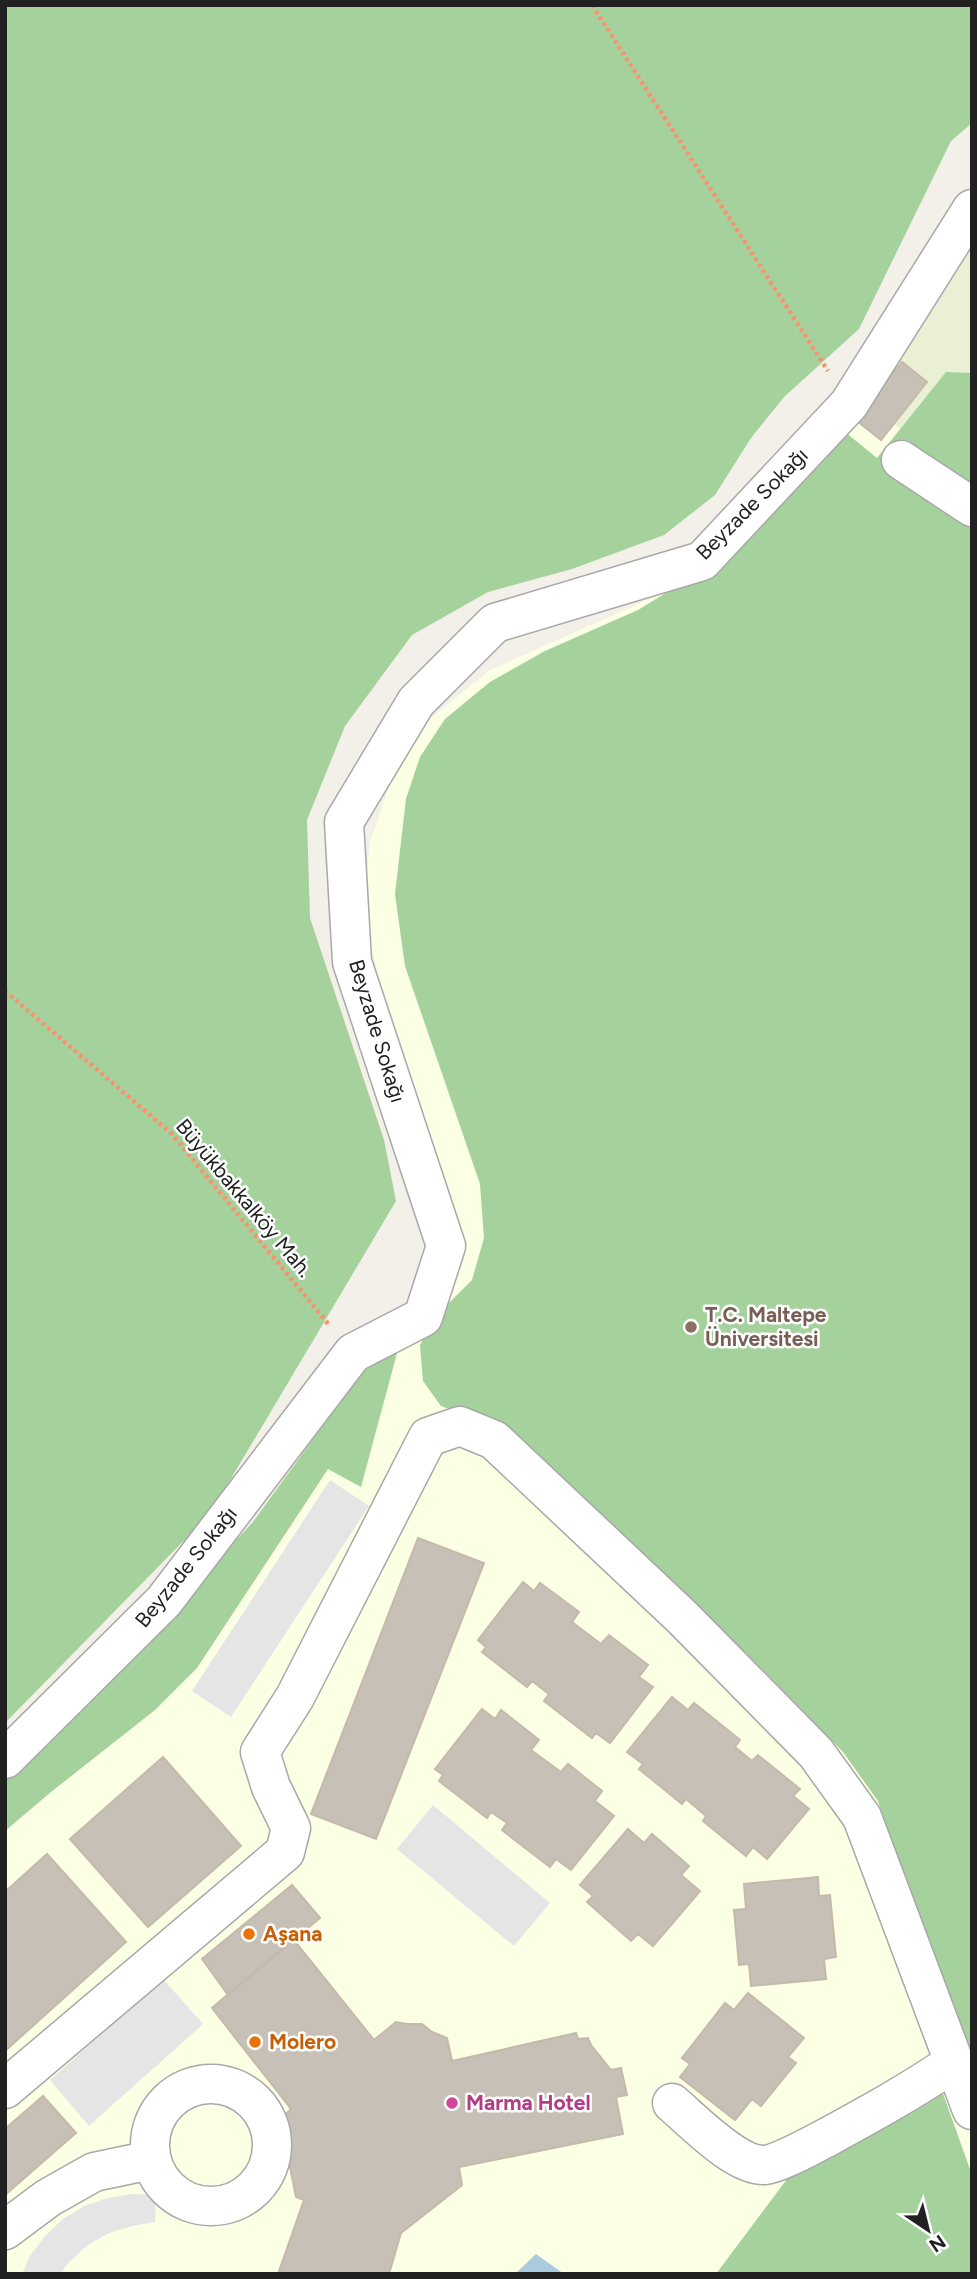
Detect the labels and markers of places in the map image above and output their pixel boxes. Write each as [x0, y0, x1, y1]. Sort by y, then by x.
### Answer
place label: T.C. Maltepe Üniversitesi [705, 1302, 827, 1351]
marker: T.C. Maltepe Üniversitesi [683, 1319, 699, 1335]
place label: Aşana [263, 1921, 322, 1946]
marker: Aşana [241, 1926, 257, 1942]
place label: Molero [269, 2029, 336, 2054]
marker: Molero [247, 2034, 263, 2050]
place label: Marma Hotel [466, 2090, 591, 2115]
marker: Marma Hotel [444, 2095, 460, 2111]

